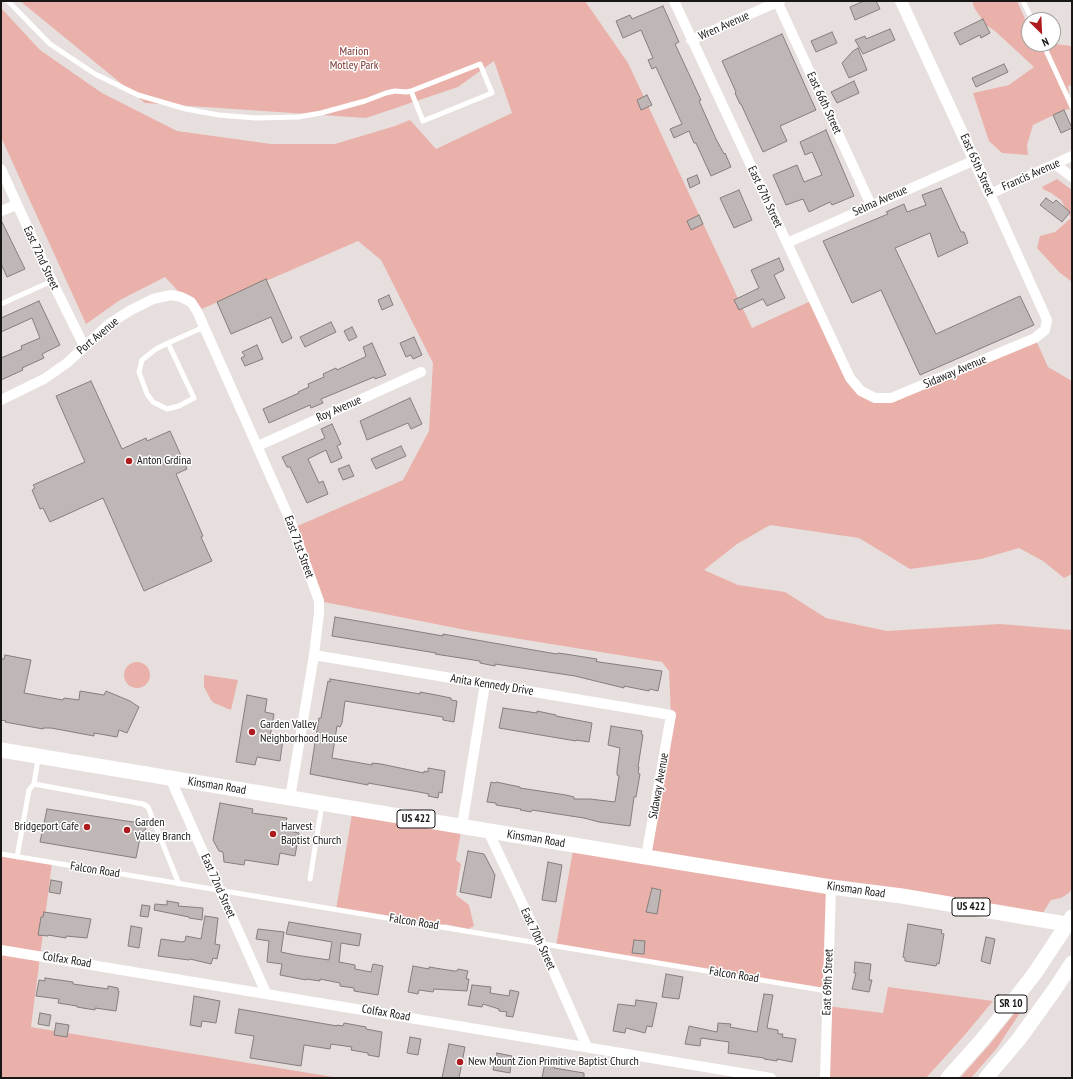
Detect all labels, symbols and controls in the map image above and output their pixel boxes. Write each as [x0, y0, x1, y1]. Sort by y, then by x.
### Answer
street label: Wren Avenue [696, 8, 752, 44]
north arrow [1021, 12, 1061, 52]
text: N [1040, 34, 1051, 50]
park label: Marion Motley Park [330, 45, 378, 73]
street label: East 66th Street [803, 70, 845, 136]
street label: East 65th Street [957, 132, 997, 198]
street label: Francis Avenue [1000, 156, 1062, 194]
street label: East 67th Street [744, 164, 786, 230]
street label: Selma Avenue [850, 183, 910, 219]
street label: East 72nd Street [20, 224, 62, 292]
street label: Port Avenue [74, 314, 122, 358]
street label: Sidaway Avenue [921, 352, 989, 392]
street label: Roy Avenue [314, 393, 364, 425]
place label: Anton Grdina [137, 454, 191, 468]
marker: Anton Grdina [124, 456, 134, 466]
street label: East 71st Street [281, 514, 317, 580]
street label: Anita Kennedy Drive [449, 671, 535, 699]
place label: Garden Valley Neighborhood House [260, 718, 347, 746]
marker: Garden Valley Neighborhood House [247, 727, 257, 737]
street label: Sidaway Avenue [646, 752, 672, 820]
street label: Kinsman Road [187, 774, 247, 798]
road number: US 422 [397, 810, 435, 828]
place label: Garden Valley Branch [135, 816, 191, 844]
place label: Bridgeport Cafe [14, 820, 79, 834]
place label: Harvest Baptist Church [281, 820, 341, 848]
marker: Bridgeport Cafe [82, 822, 92, 832]
marker: Garden Valley Branch [122, 825, 132, 835]
street label: Kinsman Road [506, 827, 566, 851]
marker: Harvest Baptist Church [268, 829, 278, 839]
street label: East 72nd Street [197, 852, 239, 920]
street label: Falcon Road [69, 859, 121, 881]
street label: Kinsman Road [826, 879, 886, 901]
road number: US 422 [952, 898, 990, 916]
street label: East 70th Street [517, 906, 559, 972]
street label: Falcon Road [388, 911, 440, 933]
street label: East 69th Street [820, 948, 836, 1016]
street label: Colfax Road [42, 949, 92, 971]
street label: Falcon Road [708, 964, 760, 986]
road number: SR 10 [995, 995, 1027, 1013]
street label: Colfax Road [361, 1002, 411, 1024]
place label: New Mount Zion Primitive Baptist Church [468, 1055, 639, 1069]
marker: New Mount Zion Primitive Baptist Church [455, 1057, 465, 1067]

